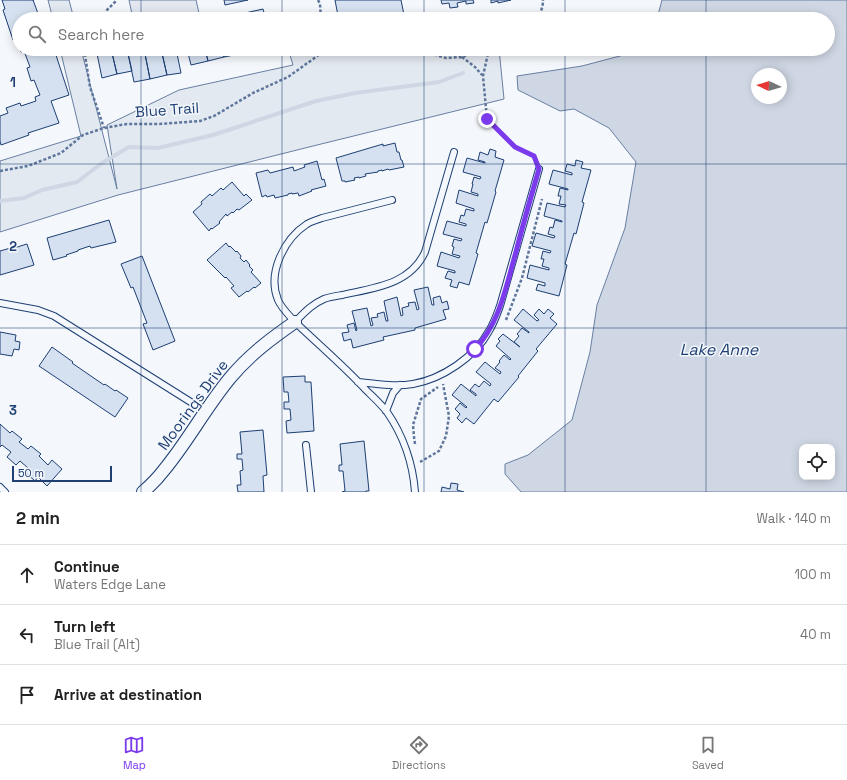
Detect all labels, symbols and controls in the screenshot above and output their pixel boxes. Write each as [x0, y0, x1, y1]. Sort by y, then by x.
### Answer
search box [12, 12, 835, 56]
icon: search [26, 23, 48, 45]
text: Search here [58, 25, 144, 44]
north arrow [751, 68, 787, 104]
text: 1 [10, 74, 16, 91]
street label: Blue Trail [134, 98, 200, 121]
route end [478, 110, 496, 128]
text: 2 [9, 238, 17, 255]
water label: Lake Anne [680, 339, 759, 360]
route start [466, 340, 484, 358]
street label: Moorings Drive [153, 356, 232, 454]
text: 3 [9, 402, 17, 419]
map controls [799, 444, 835, 480]
button: locate [799, 444, 835, 480]
scale bar [12, 464, 112, 483]
text: 50 m [18, 466, 44, 480]
text: 2 min [16, 507, 60, 529]
text: Walk · 140 m [757, 510, 831, 527]
text: Continue [54, 557, 120, 576]
icon: ahead [16, 564, 38, 586]
text: 100 m [794, 566, 831, 583]
text: Waters Edge Lane [54, 576, 166, 593]
text: Turn left [54, 617, 116, 636]
icon: left [16, 624, 38, 646]
text: 40 m [800, 626, 831, 643]
text: Blue Trail (Alt) [54, 636, 140, 653]
icon: arrive [16, 684, 38, 706]
text: Arrive at destination [54, 685, 202, 704]
tab: Map [123, 734, 146, 772]
tab: Directions [392, 734, 446, 772]
tab: Saved [692, 734, 724, 772]

